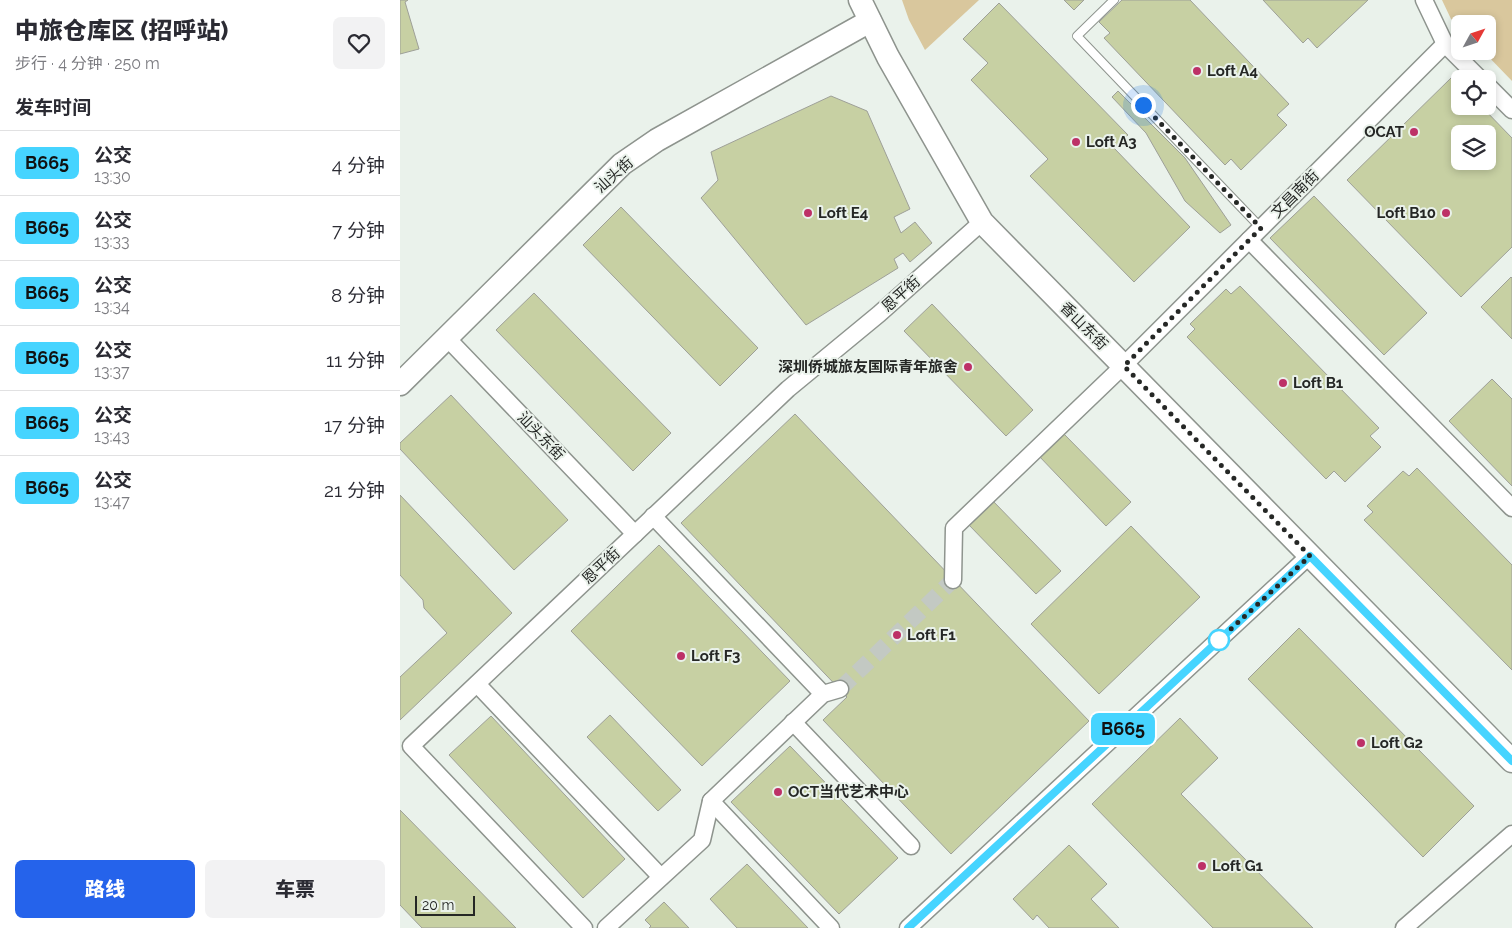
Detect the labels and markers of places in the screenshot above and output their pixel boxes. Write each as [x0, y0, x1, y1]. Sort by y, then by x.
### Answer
place label: Loft A4 [1207, 62, 1258, 80]
marker: Loft A4 [1191, 65, 1203, 77]
place label: OCAT [1364, 123, 1405, 141]
marker: OCAT [1408, 126, 1420, 138]
place label: Loft A3 [1086, 133, 1137, 151]
marker: Loft A3 [1070, 136, 1082, 148]
place label: Loft E4 [818, 204, 869, 222]
place label: Loft B10 [1377, 204, 1436, 222]
marker: Loft E4 [802, 207, 814, 219]
marker: Loft B10 [1440, 207, 1452, 219]
place label: 深圳侨城旅友国际青年旅舍 [778, 358, 958, 376]
marker: 深圳侨城旅友国际青年旅舍 [962, 361, 974, 373]
place label: Loft B1 [1293, 374, 1344, 392]
marker: Loft B1 [1277, 377, 1289, 389]
place label: Loft F1 [907, 626, 956, 644]
marker: Loft F1 [891, 629, 903, 641]
unlabelled marker [1208, 629, 1230, 651]
place label: Loft F3 [691, 647, 740, 665]
marker: Loft F3 [675, 650, 687, 662]
place label: Loft G2 [1371, 734, 1423, 752]
marker: Loft G2 [1355, 737, 1367, 749]
place label: OCT当代艺术中心 [788, 783, 909, 801]
marker: OCT当代艺术中心 [772, 786, 784, 798]
place label: Loft G1 [1212, 857, 1264, 875]
marker: Loft G1 [1196, 860, 1208, 872]

